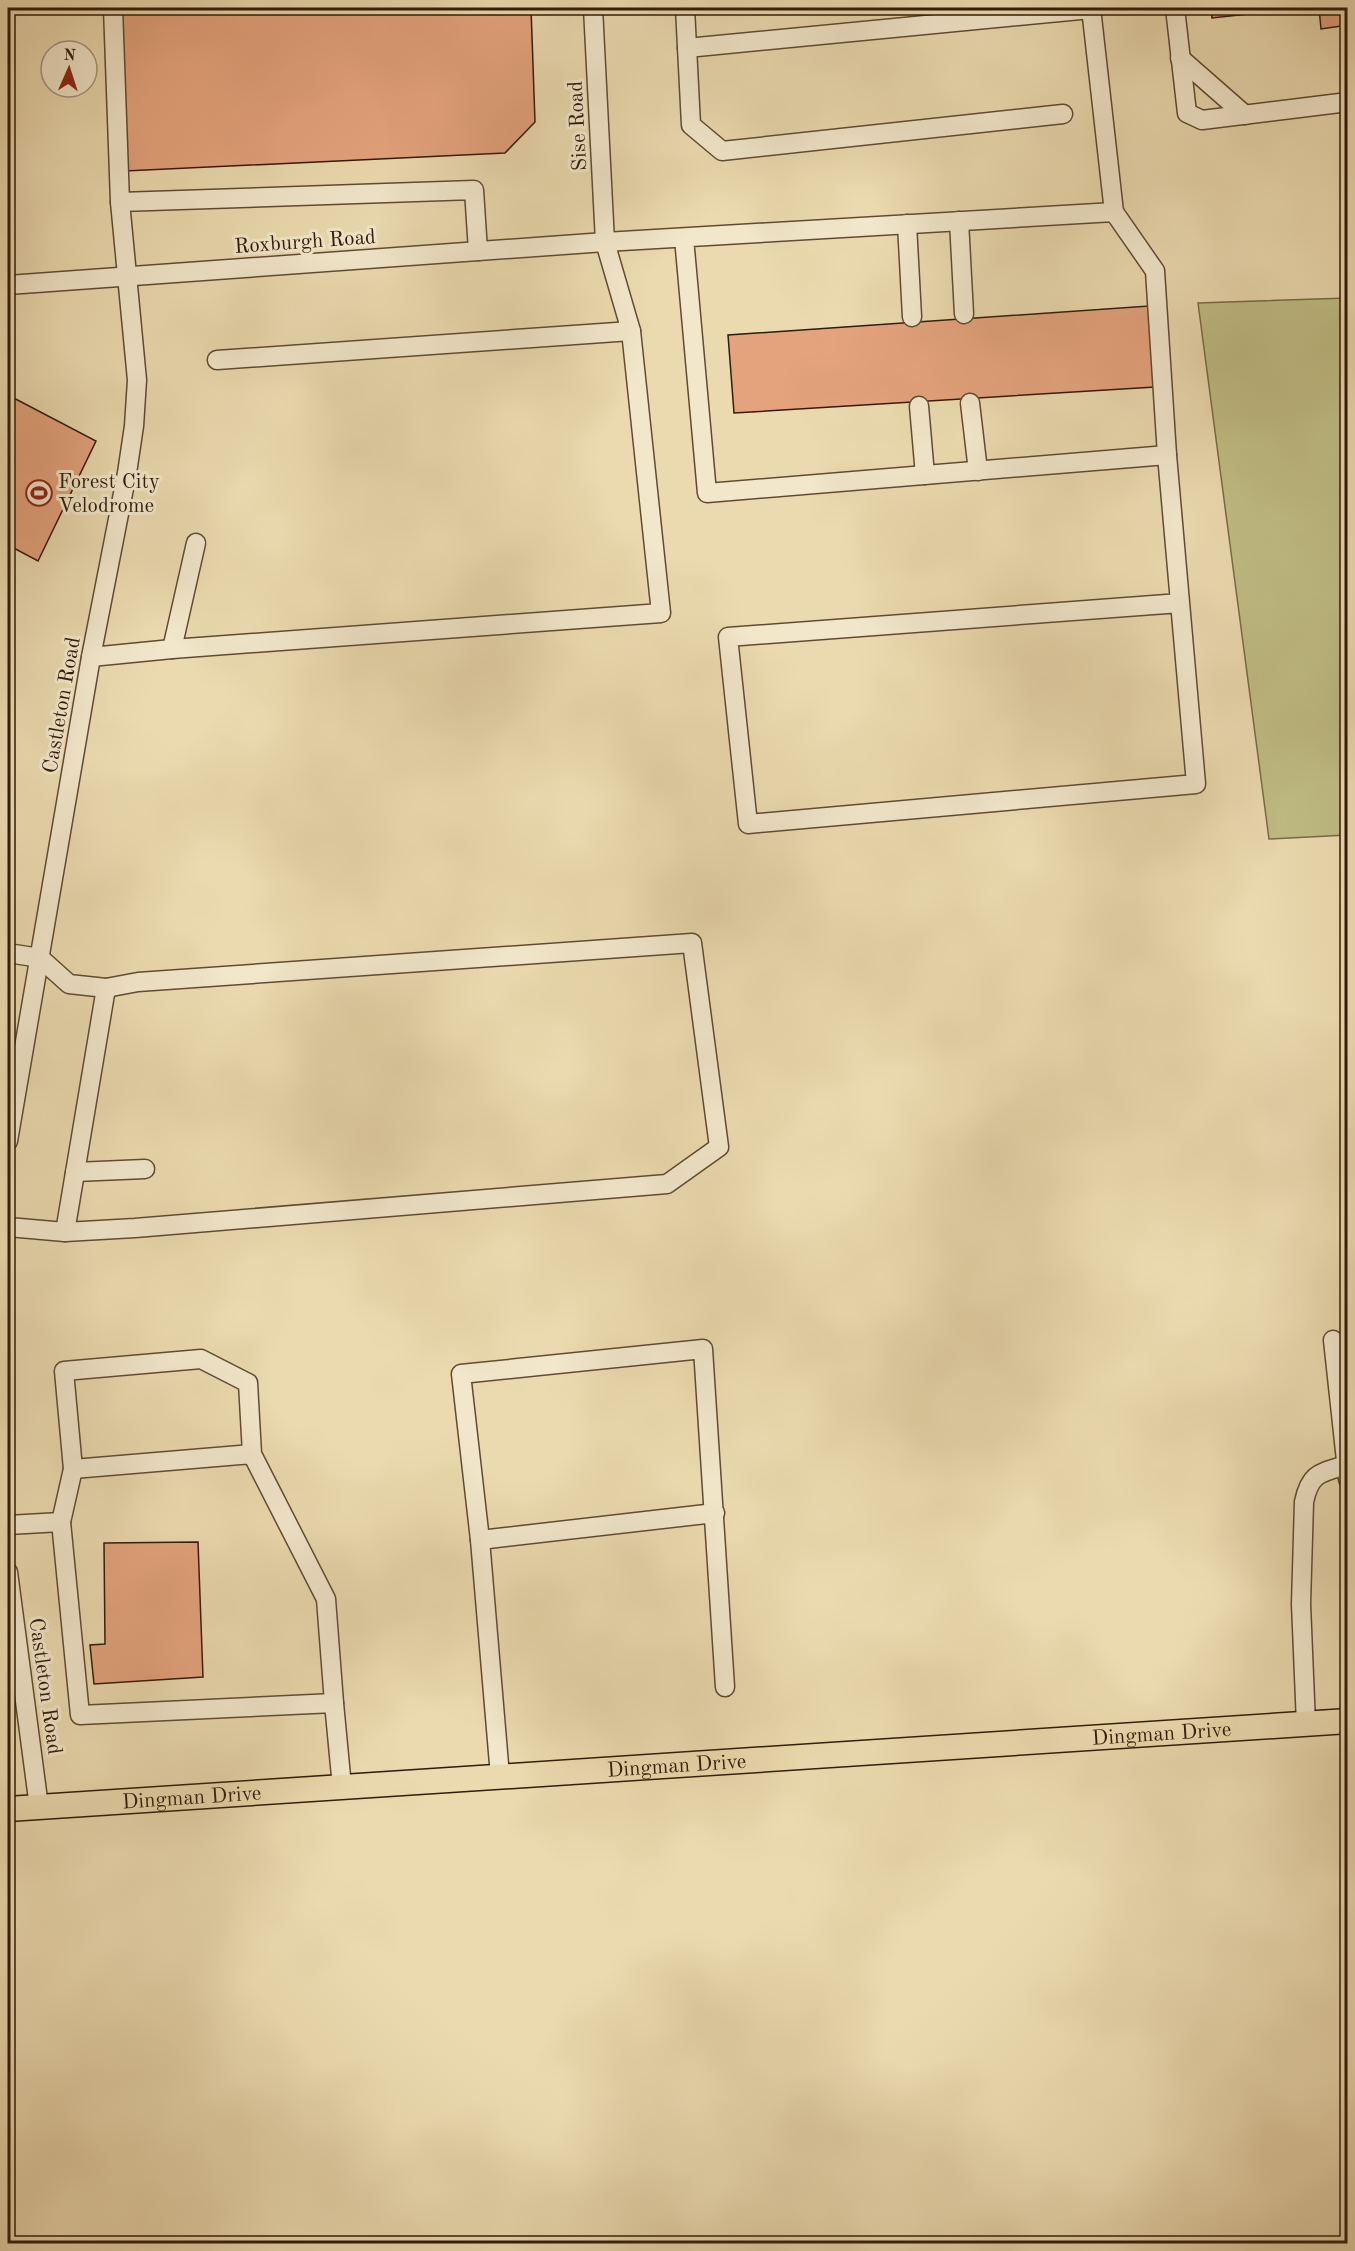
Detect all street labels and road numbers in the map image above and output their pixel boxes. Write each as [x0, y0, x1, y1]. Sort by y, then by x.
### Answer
street label: Sise Road [566, 80, 591, 171]
street label: Roxburgh Road [234, 227, 377, 258]
street label: Castleton Road [40, 635, 85, 775]
street label: Castleton Road [25, 1616, 65, 1756]
street label: Dingman Drive [1091, 1720, 1232, 1750]
street label: Dingman Drive [606, 1752, 747, 1782]
street label: Dingman Drive [121, 1783, 262, 1813]

